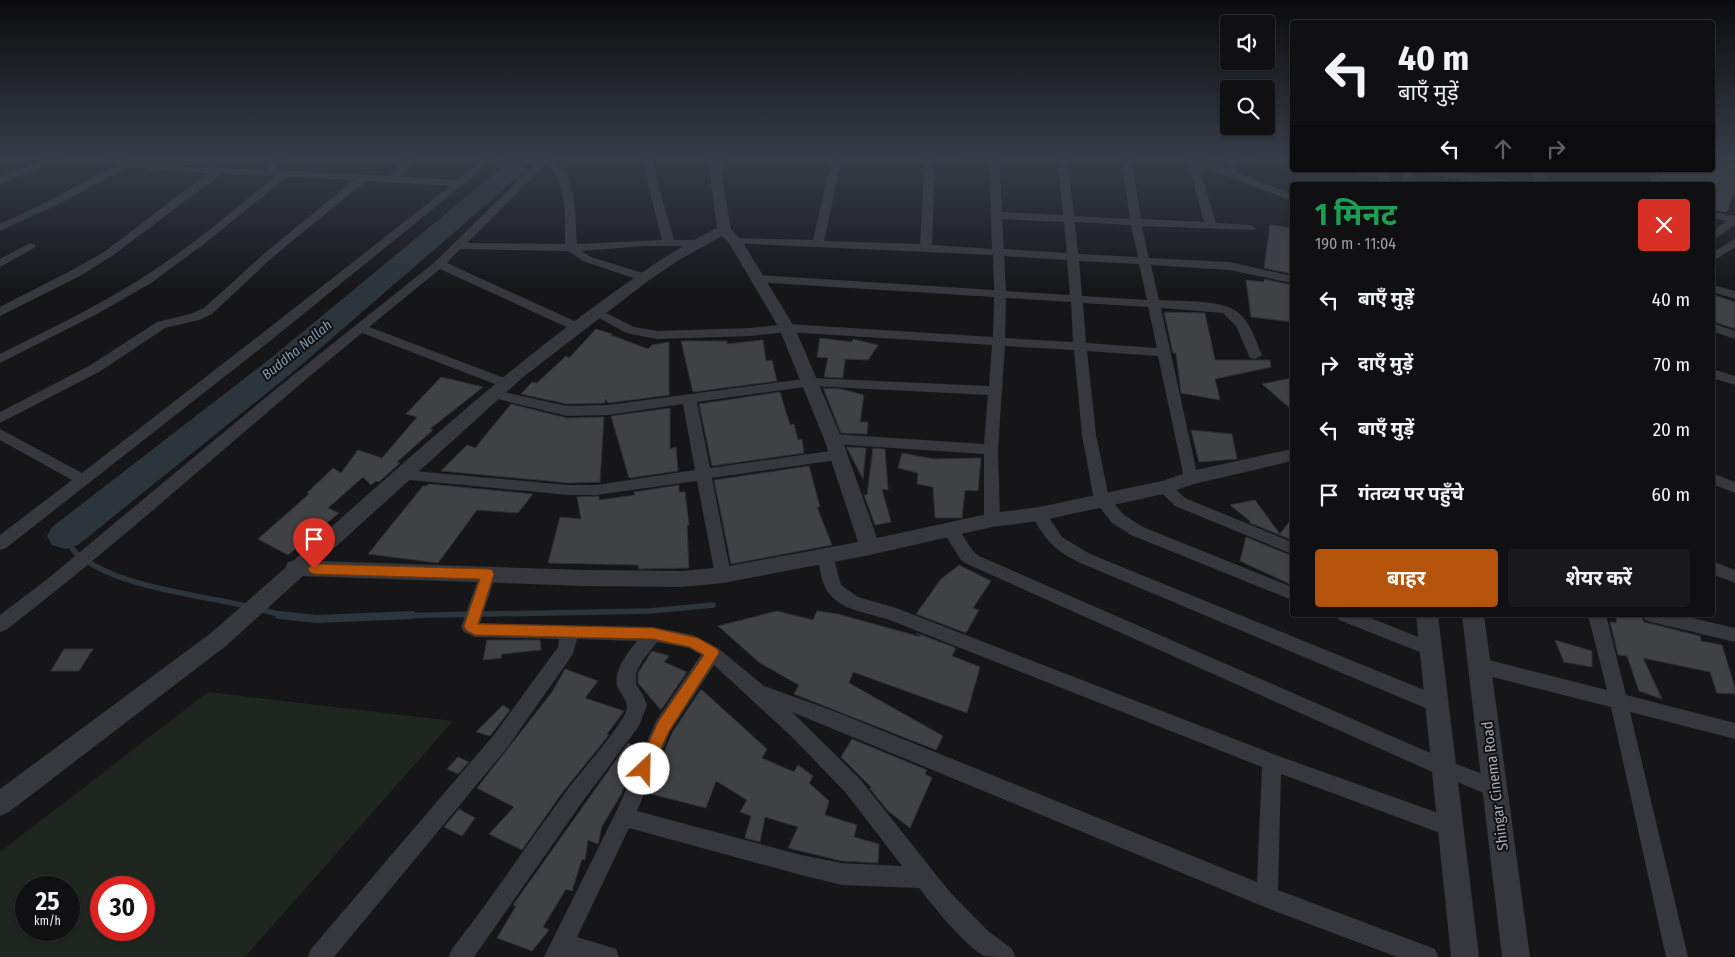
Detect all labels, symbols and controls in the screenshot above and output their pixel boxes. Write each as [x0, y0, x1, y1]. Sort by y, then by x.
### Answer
map controls [1220, 15, 1275, 135]
button: sound [1220, 15, 1275, 70]
text: 40 m [1398, 37, 1469, 79]
icon: left [1315, 40, 1380, 105]
text: बाएँ मुड़ें [1398, 79, 1459, 106]
button: search [1220, 80, 1275, 135]
icon: left [1436, 135, 1464, 163]
icon: ahead [1489, 135, 1517, 163]
icon: right [1542, 135, 1570, 163]
text: 1 मिनट [1315, 197, 1397, 233]
button: close [1638, 199, 1690, 251]
text: 190 m · 11:04 [1315, 234, 1396, 253]
icon: left [1315, 286, 1343, 314]
text: बाएँ मुड़ें [1358, 287, 1414, 310]
text: 40 m [1652, 288, 1690, 311]
water label: Buddha Nallah [259, 317, 335, 383]
icon: right [1315, 351, 1343, 379]
text: दाएँ मुड़ें [1358, 352, 1413, 375]
text: 70 m [1654, 353, 1690, 376]
icon: left [1315, 416, 1343, 444]
text: बाएँ मुड़ें [1358, 417, 1414, 440]
text: 20 m [1653, 418, 1690, 441]
icon: arrive [1315, 481, 1343, 509]
text: गंतव्य पर पहुँचे [1358, 482, 1464, 505]
text: 60 m [1652, 483, 1690, 506]
pin [293, 518, 335, 569]
icon: arrive [300, 525, 328, 553]
button: बाहर [1315, 549, 1498, 607]
button: शेयर करें [1508, 549, 1690, 607]
street label: Shingar Cinema Road [1478, 720, 1512, 852]
position arrow [617, 742, 669, 794]
speed limit sign: 30 [90, 876, 155, 941]
text: 25 [36, 887, 59, 917]
text: km/h [34, 914, 61, 928]

